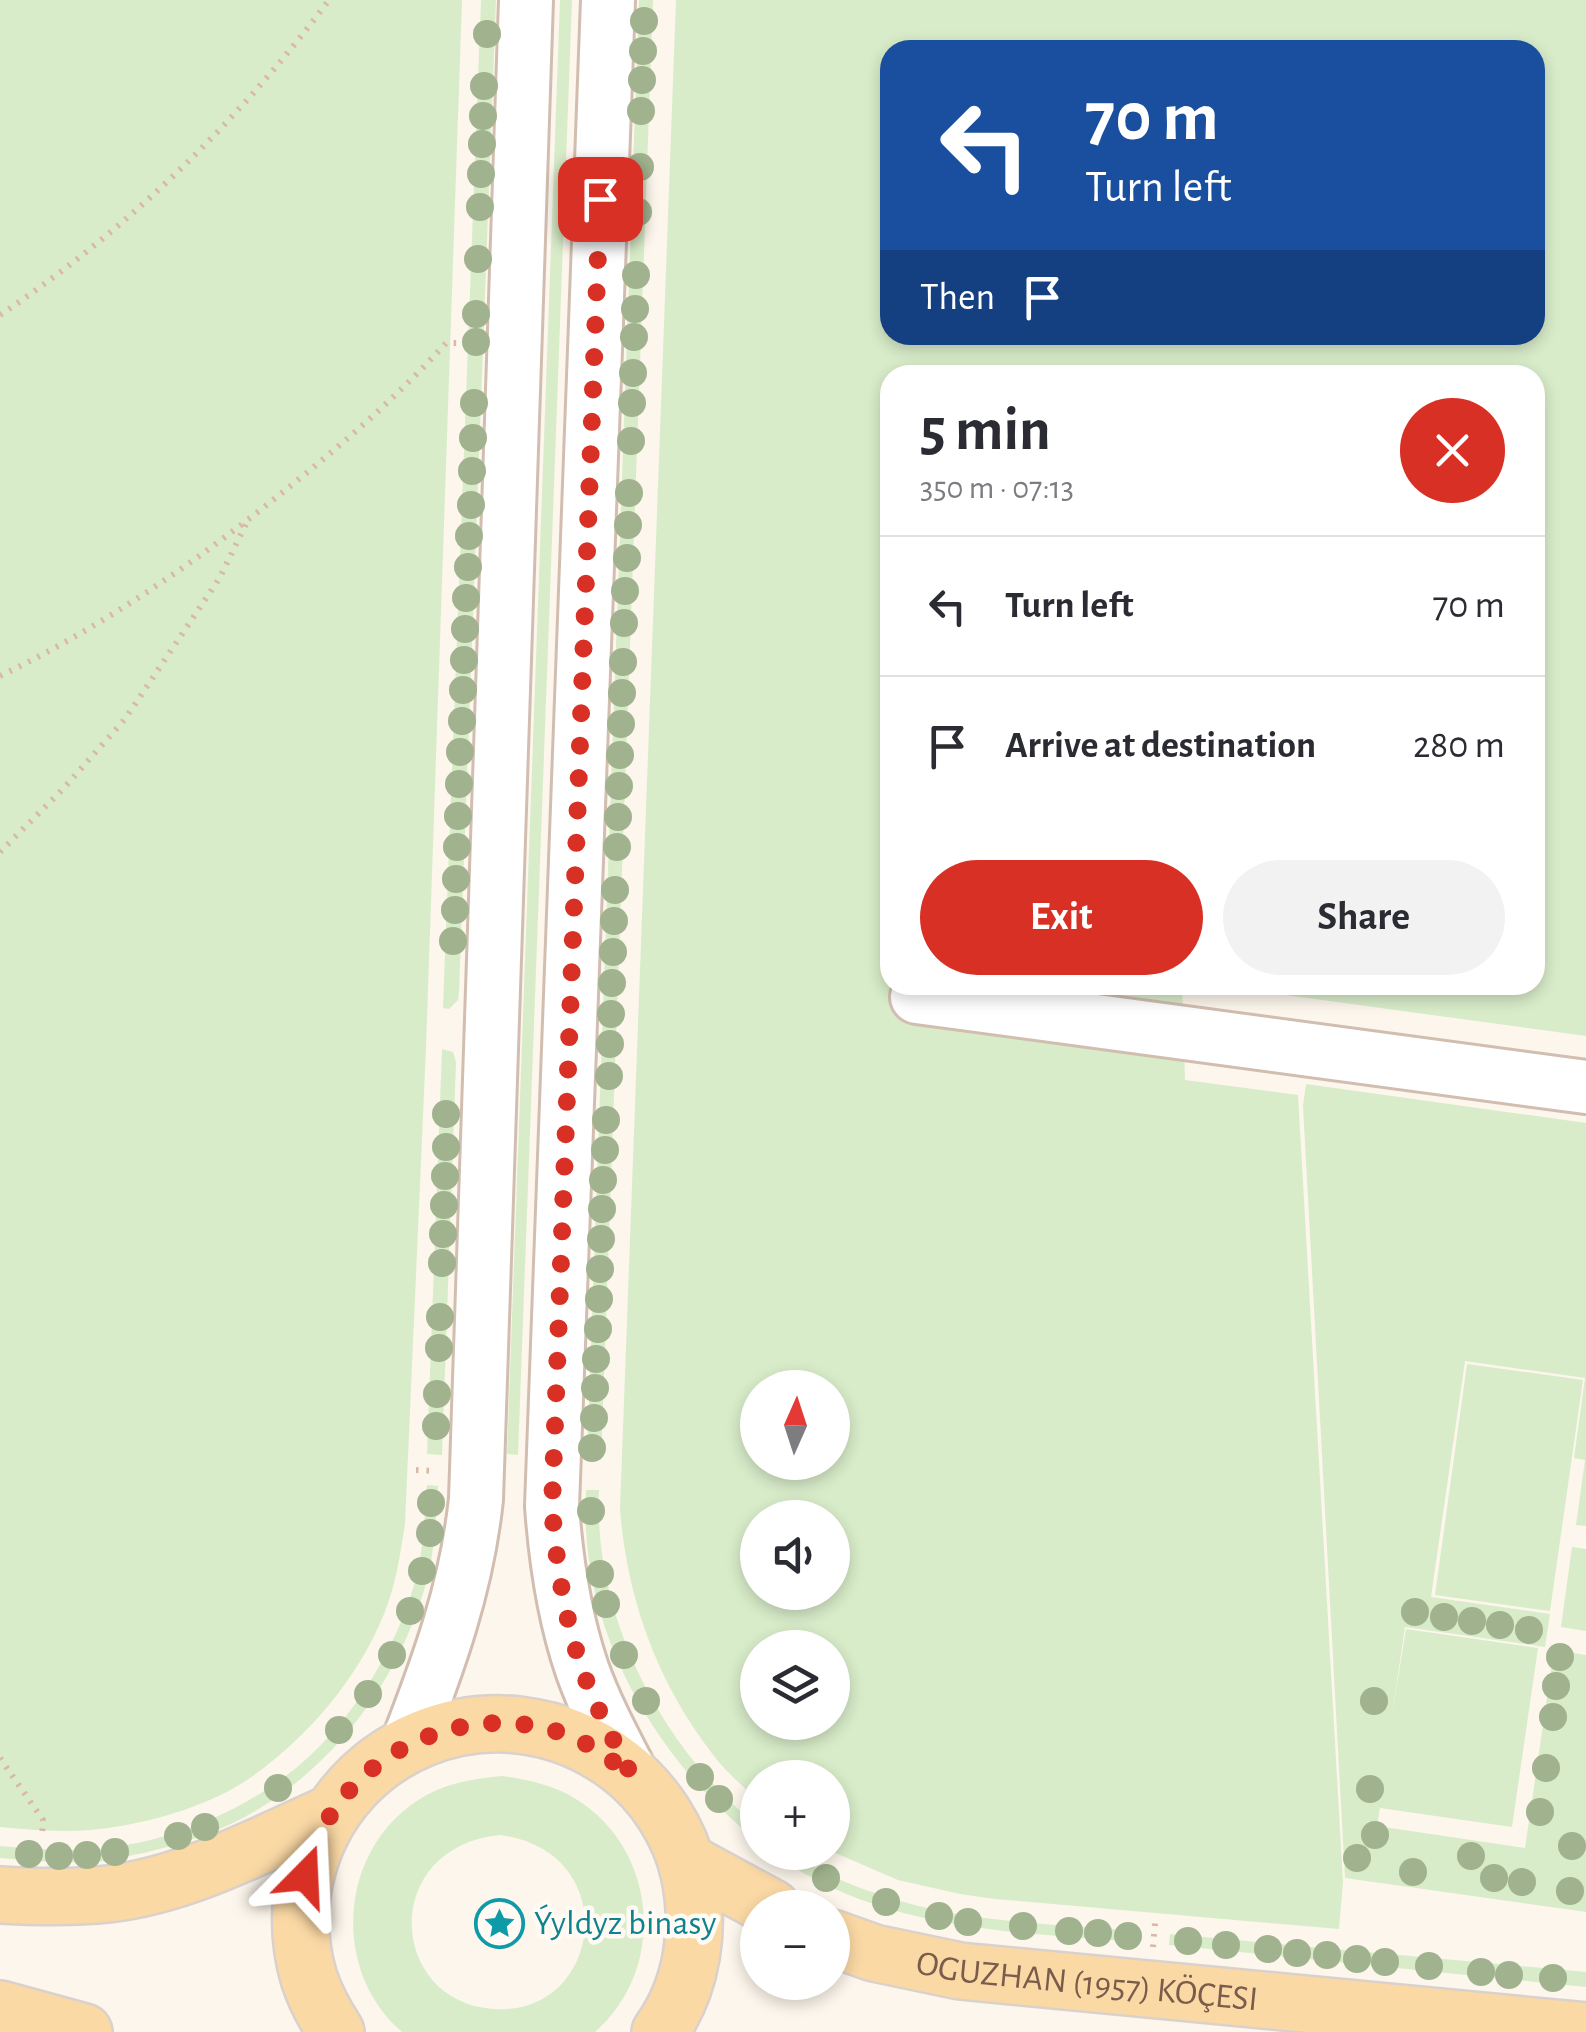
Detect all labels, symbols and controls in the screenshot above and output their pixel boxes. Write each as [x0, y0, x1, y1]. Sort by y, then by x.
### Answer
icon: left [920, 80, 1050, 210]
text: 70 m [1085, 83, 1219, 153]
pin [558, 157, 643, 242]
text: Turn left [1085, 165, 1232, 210]
icon: arrive [573, 172, 628, 227]
icon: arrive [1015, 270, 1070, 325]
text: Then [920, 279, 995, 317]
button: close [1400, 398, 1505, 503]
text: 5 min [920, 401, 1051, 461]
text: 350 m · 07:13 [920, 472, 1074, 504]
icon: left [920, 579, 975, 634]
text: Turn left [1005, 587, 1133, 625]
text: 70 m [1432, 587, 1505, 625]
icon: arrive [920, 719, 975, 774]
text: Arrive at destination [1005, 727, 1316, 765]
text: 280 m [1413, 727, 1505, 765]
button: Exit [920, 860, 1203, 975]
button: Share [1223, 860, 1505, 975]
north arrow [740, 1370, 850, 1480]
map controls [740, 1370, 850, 2000]
button: sound [740, 1500, 850, 1610]
button: layers [740, 1630, 850, 1740]
button: + [740, 1760, 850, 1870]
position arrow [253, 1824, 357, 1928]
button: − [740, 1890, 850, 2000]
place icon: Ýyldyz binasy [473, 1897, 525, 1949]
place label: Ýyldyz binasy [534, 1904, 717, 1941]
street label: OGUZHAN (1957) KÖÇESI [913, 1945, 1260, 2017]

